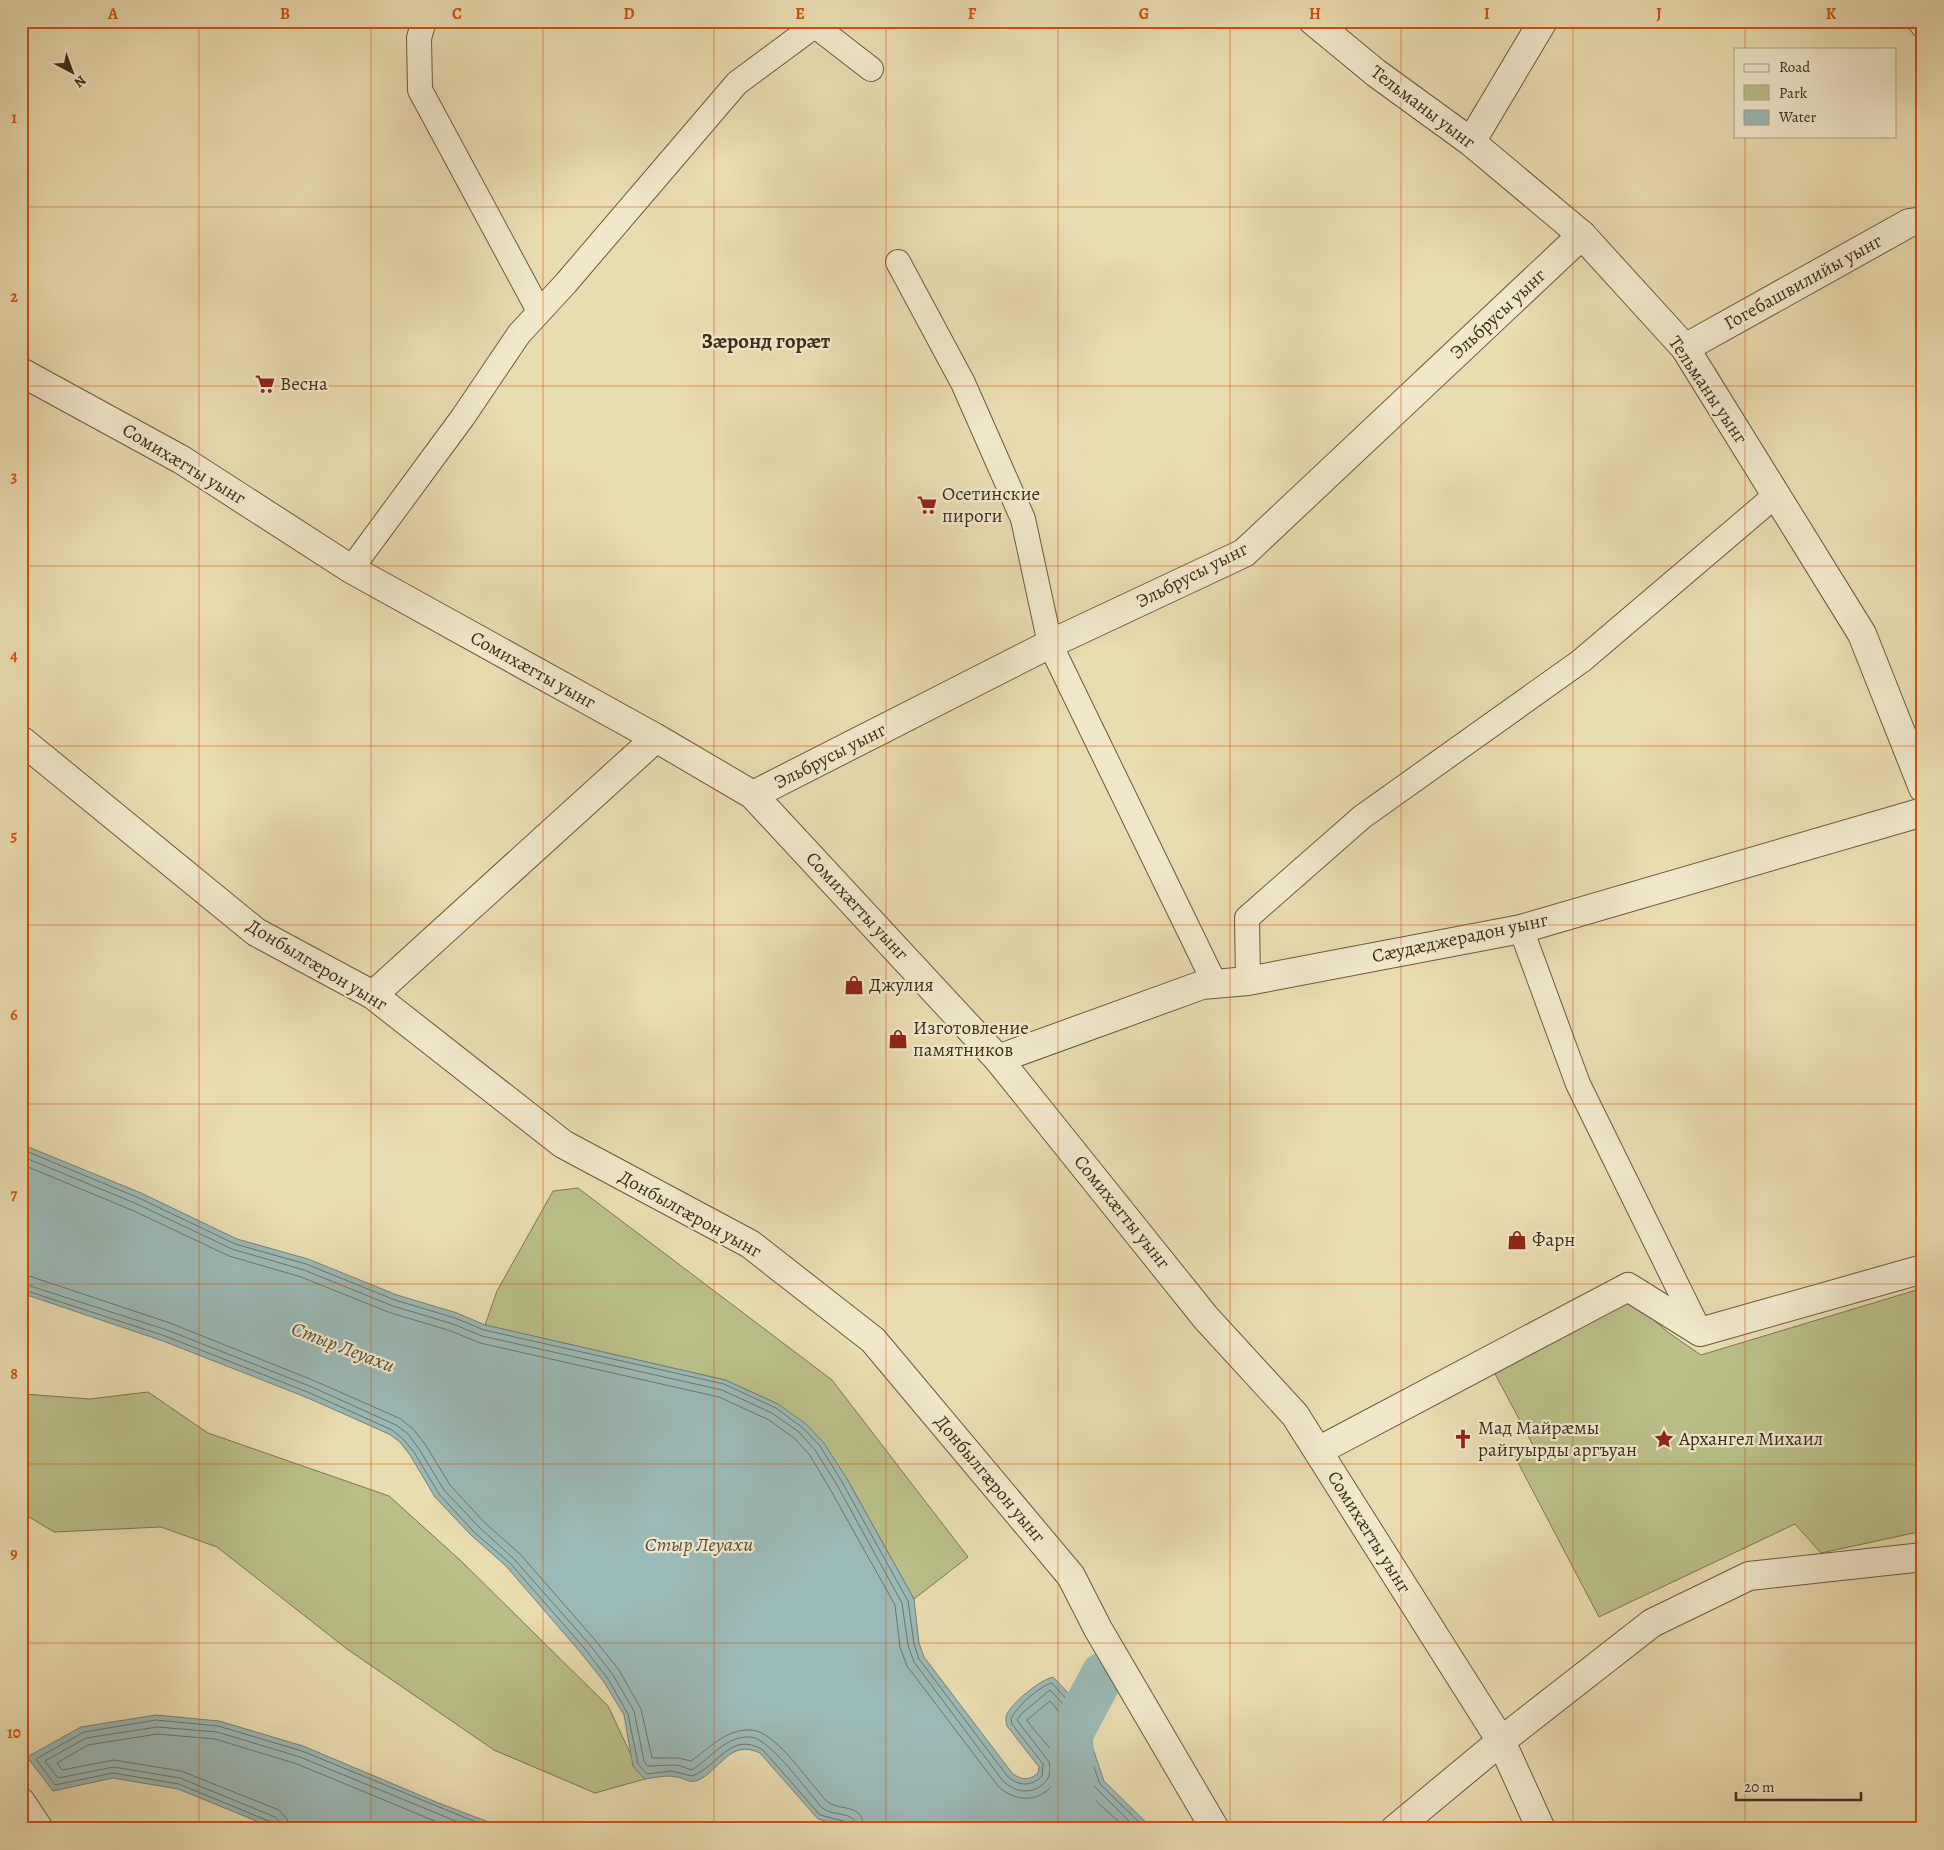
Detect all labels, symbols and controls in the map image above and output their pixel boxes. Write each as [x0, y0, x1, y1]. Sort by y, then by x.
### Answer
text: A [107, 3, 119, 25]
text: B [280, 3, 290, 25]
text: C [452, 3, 462, 25]
text: D [623, 3, 635, 25]
text: E [795, 3, 805, 25]
text: F [968, 3, 977, 25]
text: G [1139, 3, 1149, 25]
text: H [1309, 3, 1321, 25]
text: I [1484, 3, 1490, 25]
text: J [1656, 3, 1662, 25]
text: K [1826, 3, 1837, 25]
north arrow [48, 48, 98, 98]
legend [1734, 48, 1896, 138]
text: Road [1779, 57, 1811, 77]
street label: Тельманы уынг [1365, 59, 1481, 155]
text: N [70, 71, 90, 92]
text: Park [1779, 83, 1808, 103]
text: 1 [11, 107, 17, 129]
text: Water [1778, 107, 1816, 127]
street label: Гогебашвилийы уынг [1719, 228, 1887, 336]
street label: Эльбрусы уынг [1444, 263, 1552, 365]
text: 2 [10, 286, 18, 308]
district label: Зæронд горæт [702, 327, 831, 355]
street label: Тельманы уынг [1662, 331, 1754, 449]
place label: Весна [280, 371, 328, 397]
supermarket icon: Весна [254, 373, 276, 395]
street label: Сомихæгты уынг [117, 417, 251, 511]
text: 3 [11, 466, 18, 488]
place label: Осетинские пироги [942, 481, 1040, 529]
supermarket icon: Осетинские пироги [916, 494, 938, 516]
street label: Эльбрусы уынг [1132, 536, 1252, 614]
street label: Сомихæгты уынг [466, 625, 600, 715]
text: 4 [10, 645, 18, 667]
street label: Эльбрусы уынг [770, 717, 890, 795]
text: 5 [11, 825, 18, 847]
street label: Сомихæгты уынг [800, 846, 914, 966]
street label: Сæудæджерадон уынг [1370, 907, 1550, 969]
street label: Донбылгæрон уынг [242, 913, 392, 1017]
place label: Джулия [869, 972, 934, 998]
shop icon: Джулия [843, 974, 865, 996]
text: 6 [10, 1004, 18, 1026]
place label: Изготовление памятников [913, 1015, 1029, 1063]
shop icon: Изготовление памятников [887, 1028, 909, 1050]
street label: Сомихæгты уынг [1068, 1149, 1176, 1275]
street label: Донбылгæрон уынг [614, 1164, 766, 1264]
text: 7 [11, 1184, 18, 1206]
place label: Фарн [1532, 1227, 1575, 1253]
shop icon: Фарн [1506, 1229, 1528, 1251]
water label: Стыр Леуахи [288, 1315, 398, 1379]
text: 8 [10, 1363, 18, 1385]
street label: Донбылгæрон уынг [929, 1409, 1051, 1549]
place label: Мад Майрæмы райгуырды аргъуан [1478, 1415, 1637, 1463]
place label: Архангел Михаил [1678, 1426, 1823, 1452]
church icon: Мад Майрæмы райгуырды аргъуан [1452, 1428, 1474, 1450]
place icon: Архангел Михаил [1653, 1428, 1675, 1450]
street label: Сомихæгты уынг [1321, 1466, 1417, 1598]
water label: Стыр Леуахи [645, 1531, 753, 1558]
text: 9 [10, 1543, 18, 1565]
text: 10 [7, 1722, 21, 1744]
scale bar [1736, 1770, 1862, 1802]
text: 20 m [1744, 1777, 1775, 1797]

